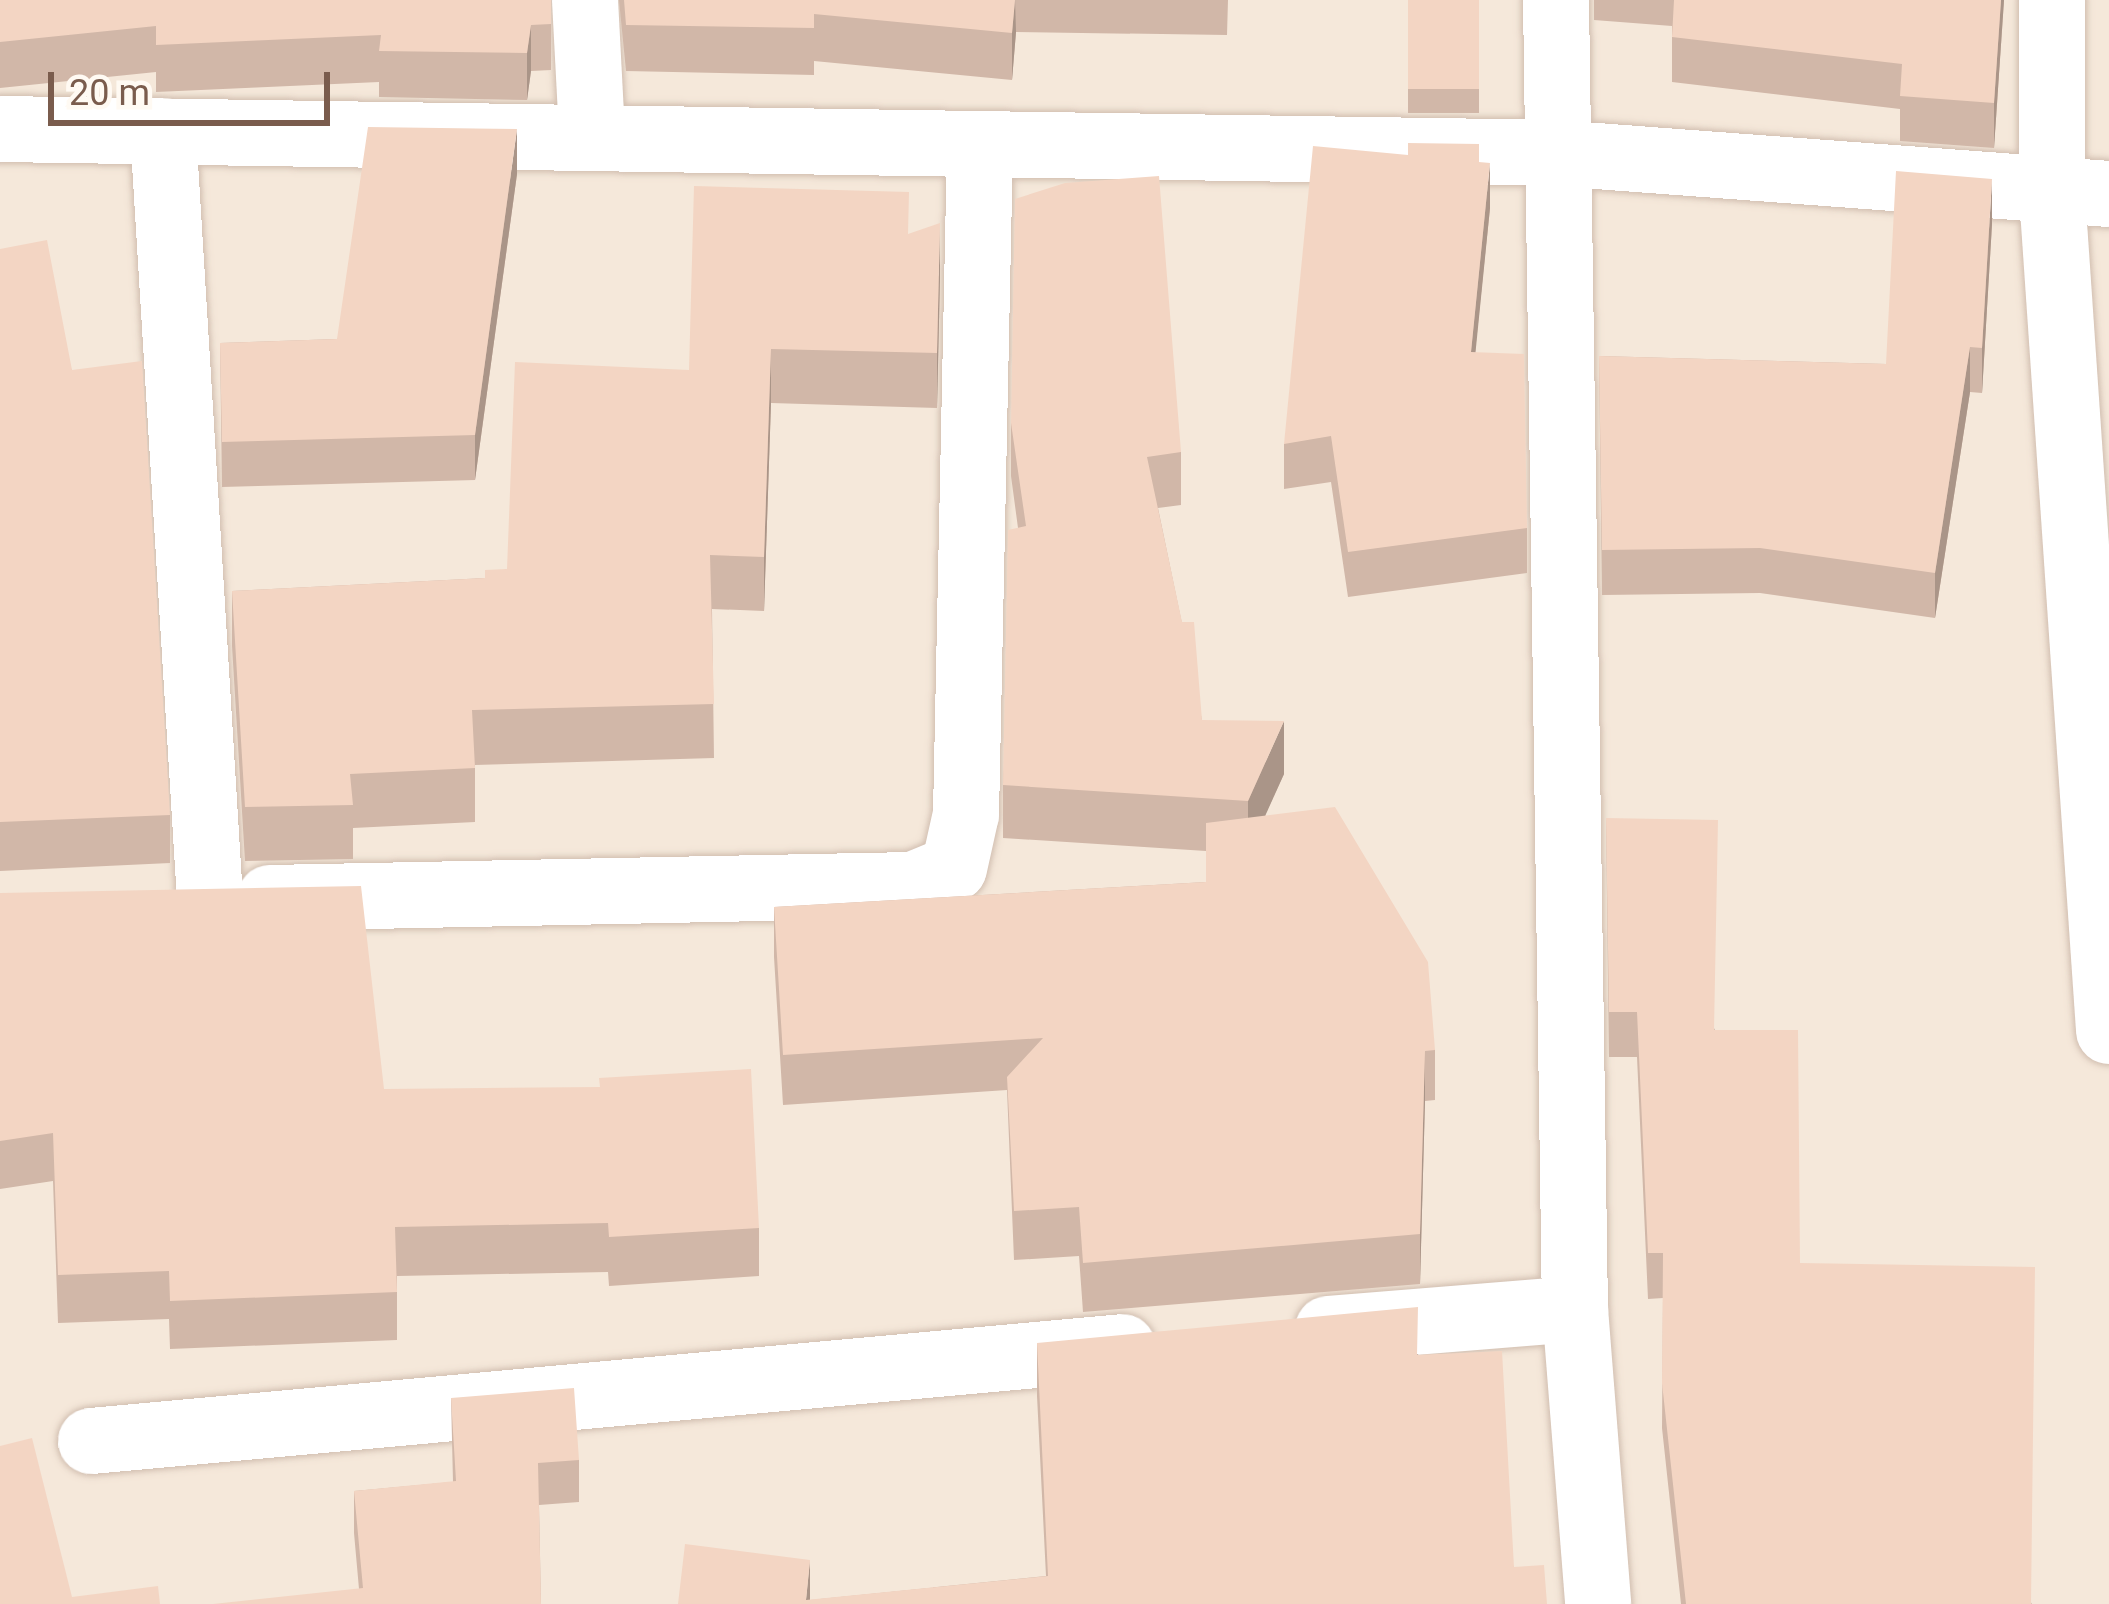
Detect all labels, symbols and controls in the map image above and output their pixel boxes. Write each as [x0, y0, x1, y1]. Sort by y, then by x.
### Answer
scale bar [54, 48, 336, 122]
text: 20 m [69, 72, 150, 114]

